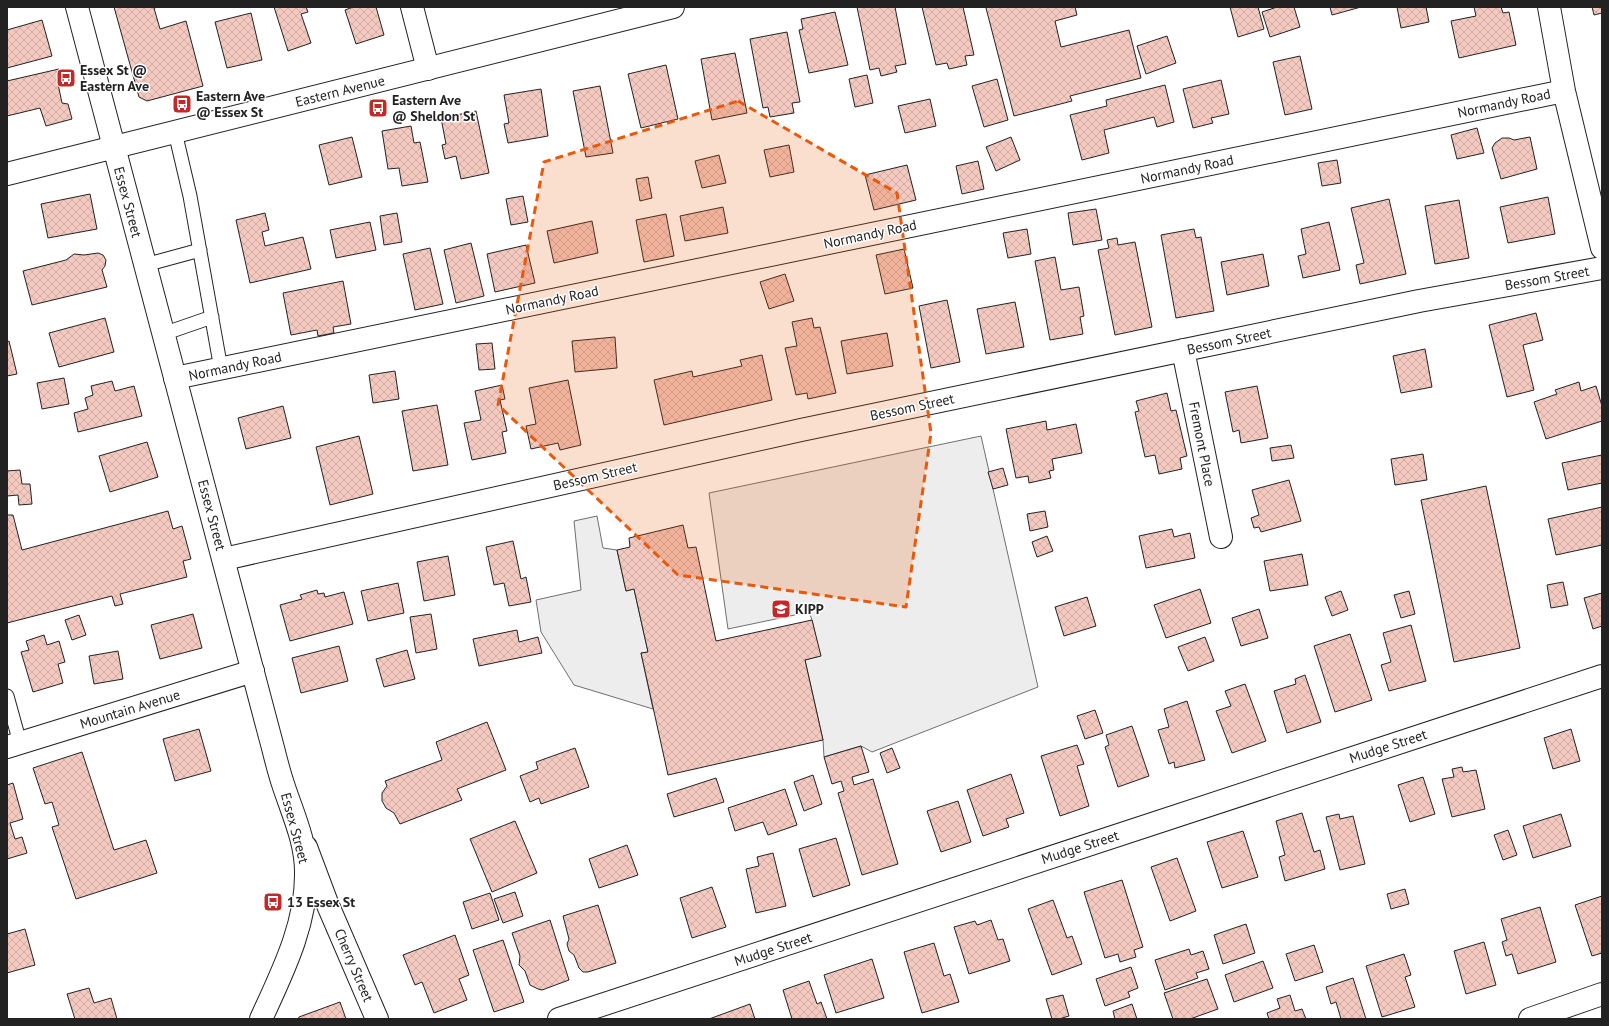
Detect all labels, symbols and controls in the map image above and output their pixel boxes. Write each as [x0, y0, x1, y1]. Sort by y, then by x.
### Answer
place label: Essex St @ Eastern Ave [80, 61, 149, 95]
bus stop icon: Essex St @ Eastern Ave [55, 67, 77, 89]
street label: Eastern Avenue [293, 71, 387, 111]
street label: Normandy Road [1456, 84, 1552, 122]
place label: Eastern Ave @ Essex St [196, 87, 265, 121]
place label: Eastern Ave @ Sheldon St [392, 91, 475, 125]
bus stop icon: Eastern Ave @ Essex St [171, 93, 193, 115]
bus stop icon: Eastern Ave @ Sheldon St [367, 97, 389, 119]
street label: Normandy Road [1139, 150, 1235, 188]
street label: Essex Street [110, 165, 146, 240]
street label: Normandy Road [822, 215, 918, 253]
street label: Bessom Street [1503, 262, 1591, 294]
street label: Normandy Road [504, 281, 600, 319]
street label: Bessom Street [1185, 323, 1273, 359]
street label: Normandy Road [187, 347, 283, 385]
street label: Bessom Street [868, 389, 956, 425]
street label: Fremont Place [1185, 400, 1219, 488]
street label: Bessom Street [551, 458, 639, 494]
street label: Essex Street [194, 478, 230, 553]
school or university icon: KIPP [770, 598, 792, 620]
place label: KIPP [795, 600, 824, 618]
street label: Mountain Avenue [78, 685, 182, 733]
street label: Mudge Street [1347, 725, 1429, 767]
street label: Essex Street [277, 791, 313, 866]
street label: Mudge Street [1039, 826, 1121, 868]
bus stop icon: 13 Essex St [262, 891, 284, 913]
place label: 13 Essex St [287, 893, 355, 911]
street label: Cherry Street [331, 926, 378, 1005]
street label: Mudge Street [732, 928, 814, 970]

